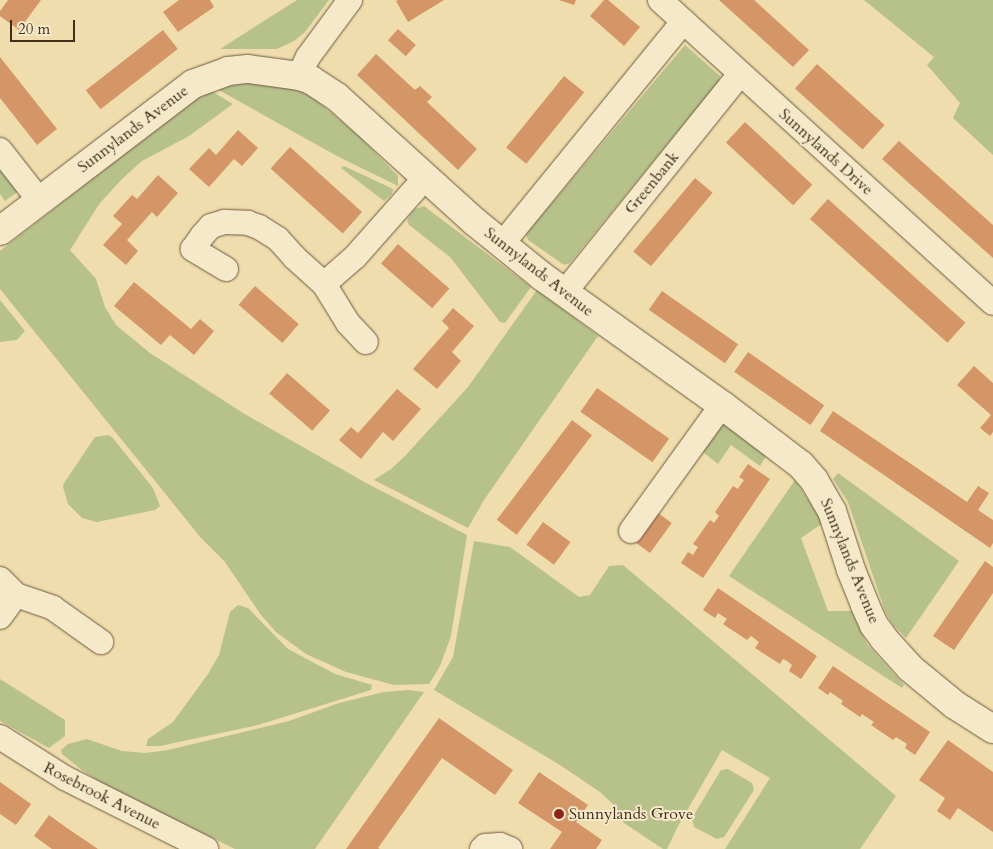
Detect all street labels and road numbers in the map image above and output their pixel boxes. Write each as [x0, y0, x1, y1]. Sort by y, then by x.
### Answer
street label: Sunnylands Avenue [74, 81, 192, 177]
street label: Sunnylands Drive [775, 105, 877, 199]
street label: Greenbank [621, 148, 683, 218]
street label: Sunnylands Avenue [480, 223, 598, 321]
street label: Sunnylands Avenue [816, 495, 884, 627]
street label: Rosebrook Avenue [40, 758, 164, 834]

